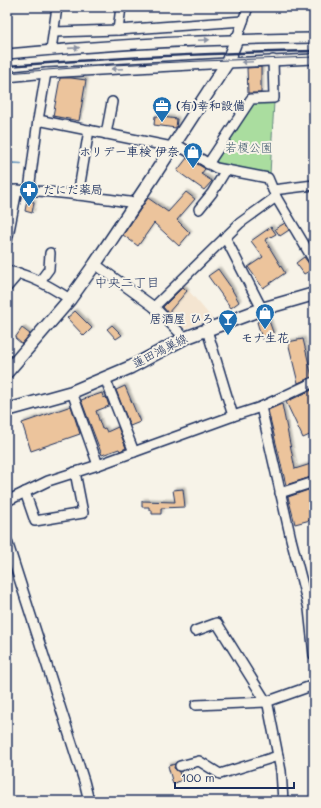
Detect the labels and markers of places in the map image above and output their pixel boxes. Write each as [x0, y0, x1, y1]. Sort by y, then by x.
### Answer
office icon: (有)幸和設備 [151, 95, 173, 123]
place label: (有)幸和設備 [176, 97, 245, 113]
shop icon: ホリデー車検 伊奈 [182, 141, 204, 169]
place label: ホリデー車検 伊奈 [79, 143, 179, 159]
pharmacy icon: たにだ薬局 [18, 179, 40, 207]
place label: たにだ薬局 [43, 181, 103, 197]
shop icon: モナ生花 [254, 302, 276, 330]
bar icon: 居酒屋 ひろ [217, 308, 239, 336]
place label: 居酒屋 ひろ [150, 310, 214, 326]
place label: モナ生花 [241, 329, 289, 345]

